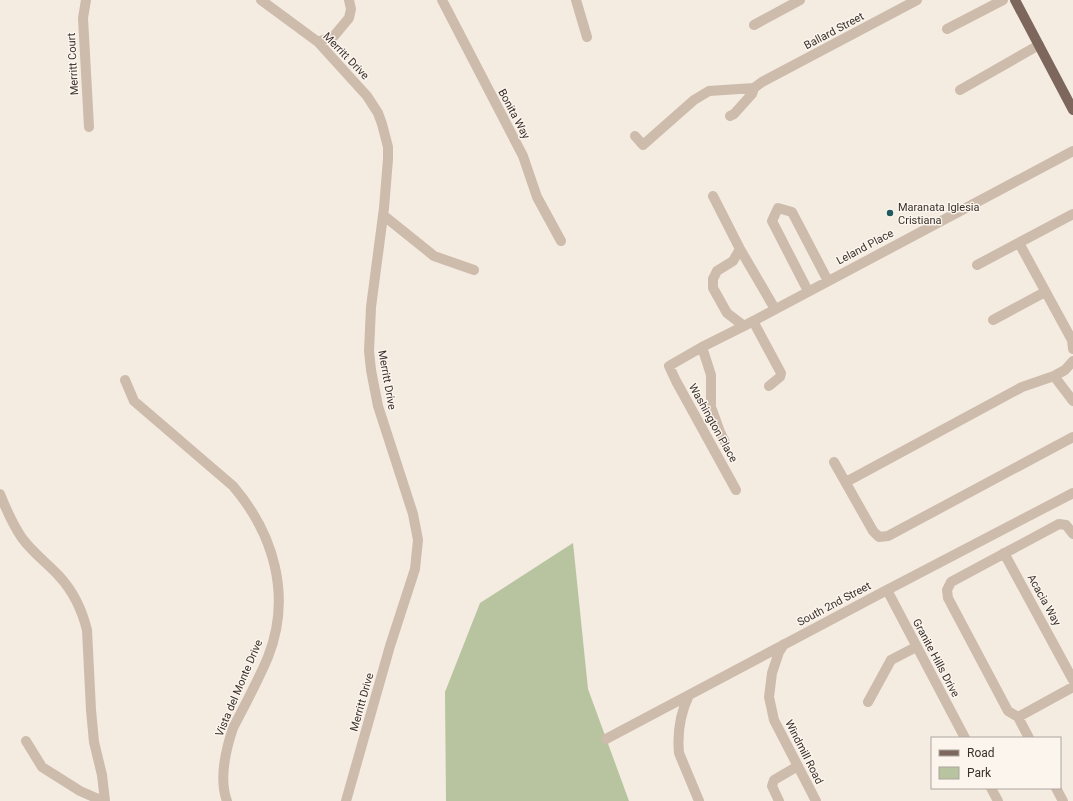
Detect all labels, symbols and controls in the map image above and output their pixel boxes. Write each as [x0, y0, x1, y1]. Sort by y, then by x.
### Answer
street label: Ballard Street [802, 10, 866, 52]
street label: Merritt Drive [320, 30, 372, 82]
street label: Merritt Court [65, 32, 81, 96]
street label: Bonita Way [495, 87, 533, 142]
place label: Maranata Iglesia Cristiana [898, 201, 979, 227]
marker: Maranata Iglesia Cristiana [885, 208, 895, 218]
street label: Leland Place [834, 226, 896, 267]
street label: Merritt Drive [375, 349, 399, 411]
street label: Washington Place [686, 381, 740, 465]
street label: Acacia Way [1025, 572, 1064, 629]
street label: South 2nd Street [795, 579, 873, 629]
street label: Granite Hills Drive [910, 617, 962, 700]
street label: Vista del Monte Drive [213, 637, 265, 738]
street label: Merritt Drive [347, 671, 377, 733]
street label: Windmill Road [782, 718, 826, 786]
legend [931, 737, 1061, 789]
text: Road [967, 746, 995, 760]
text: Park [967, 766, 992, 780]

